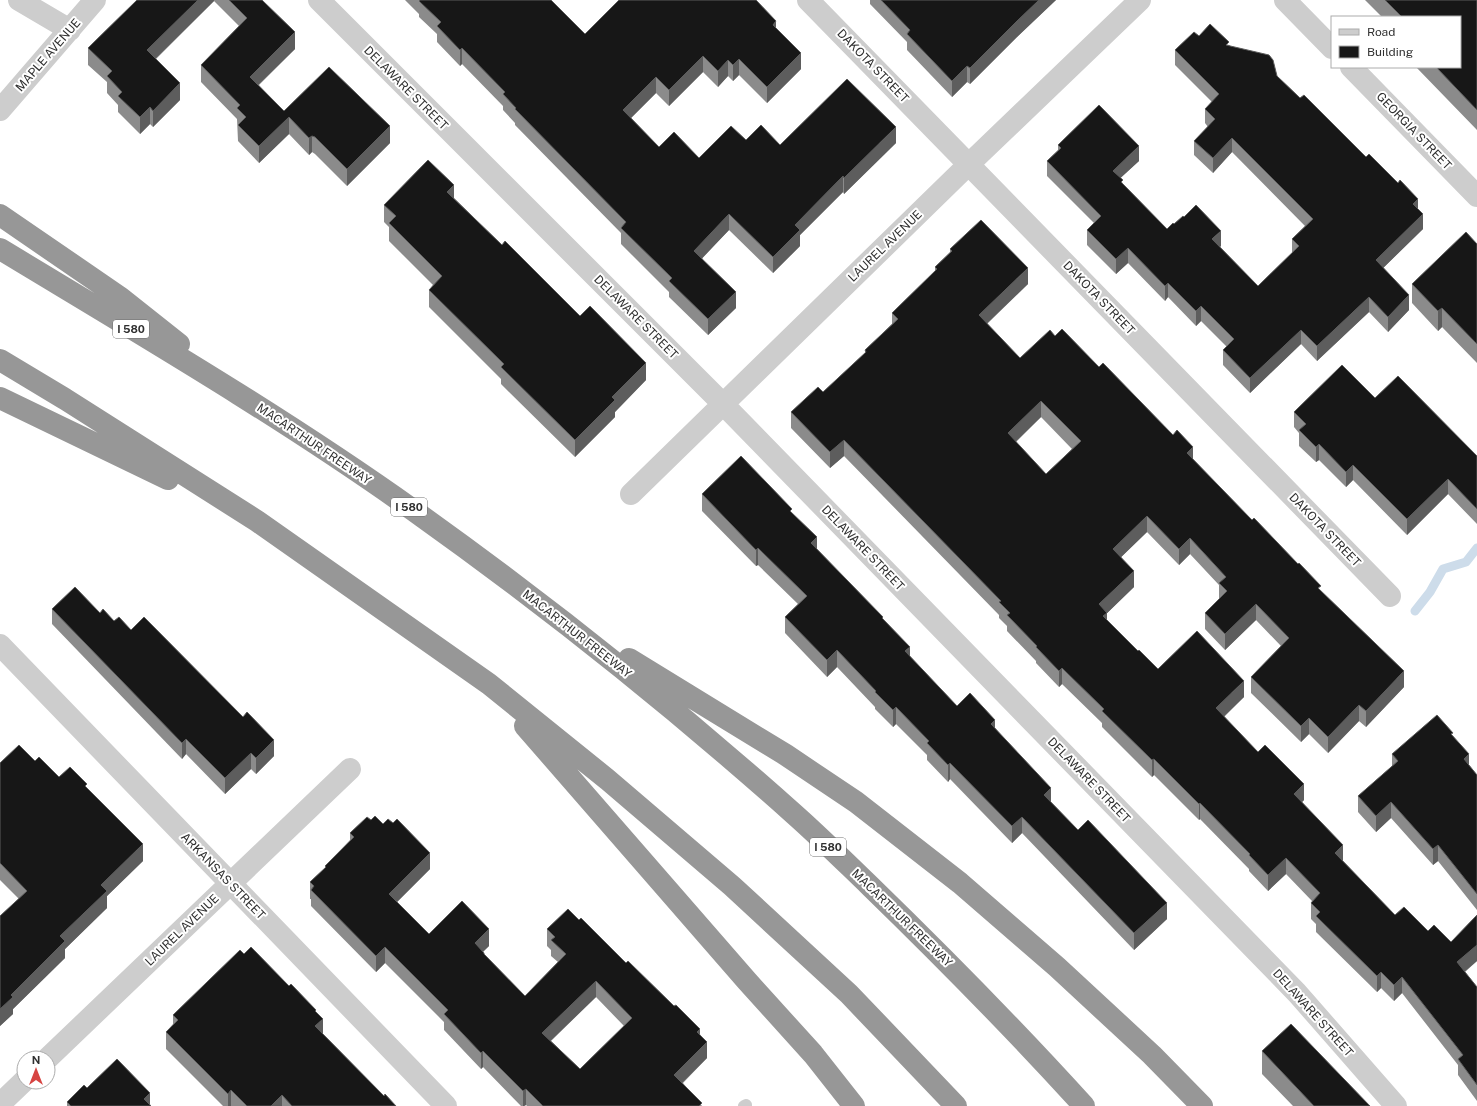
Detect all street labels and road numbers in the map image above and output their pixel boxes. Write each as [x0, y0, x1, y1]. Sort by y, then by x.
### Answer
street label: MAPLE AVENUE [13, 16, 83, 94]
street label: DAKOTA STREET [834, 26, 912, 106]
street label: DELAWARE STREET [361, 43, 451, 133]
street label: GEORGIA STREET [1374, 89, 1454, 173]
street label: LAUREL AVENUE [845, 207, 925, 285]
street label: DAKOTA STREET [1060, 258, 1138, 338]
street label: DELAWARE STREET [591, 272, 681, 362]
road number: I 580 [113, 320, 149, 338]
street label: MACARTHUR FREEWAY [254, 401, 374, 488]
street label: DAKOTA STREET [1286, 490, 1364, 570]
road number: I 580 [391, 498, 427, 516]
street label: DELAWARE STREET [819, 503, 907, 593]
street label: MACARTHUR FREEWAY [520, 587, 635, 681]
street label: DELAWARE STREET [1045, 735, 1133, 825]
street label: ARKANSAS STREET [178, 830, 268, 922]
road number: I 580 [810, 838, 846, 856]
street label: MACARTHUR FREEWAY [849, 866, 956, 970]
street label: LAUREL AVENUE [142, 891, 222, 969]
street label: DELAWARE STREET [1270, 966, 1356, 1060]

